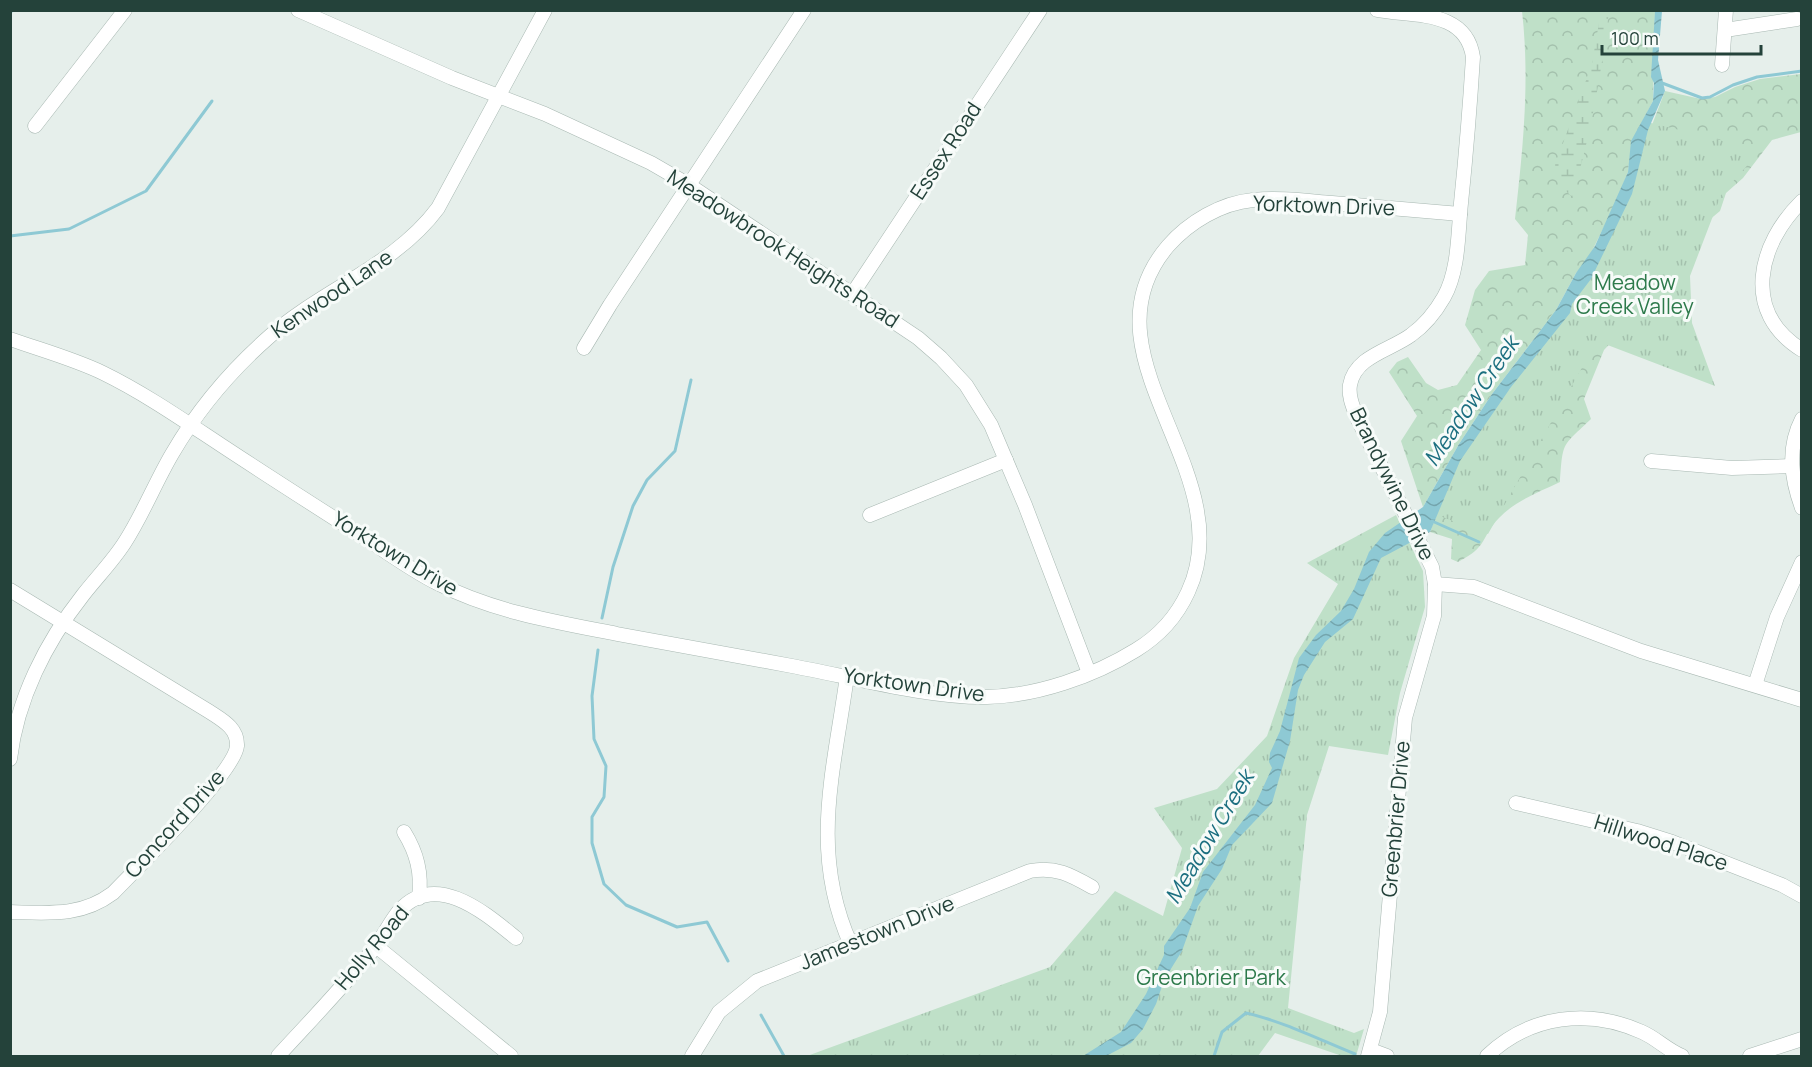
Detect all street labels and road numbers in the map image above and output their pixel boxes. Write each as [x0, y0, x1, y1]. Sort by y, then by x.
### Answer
street label: Essex Road [903, 96, 987, 205]
street label: Meadowbrook Heights Road [662, 163, 905, 334]
street label: Yorktown Drive [1252, 189, 1396, 221]
street label: Kenwood Lane [265, 242, 397, 344]
street label: Brandywine Drive [1344, 403, 1442, 565]
street label: Yorktown Drive [327, 504, 464, 602]
street label: Yorktown Drive [842, 660, 987, 708]
street label: Greenbrier Drive [1374, 740, 1416, 898]
street label: Concord Drive [118, 763, 230, 883]
street label: Hillwood Place [1591, 807, 1732, 877]
street label: Jamestown Drive [795, 888, 958, 976]
street label: Holly Road [328, 899, 415, 995]

